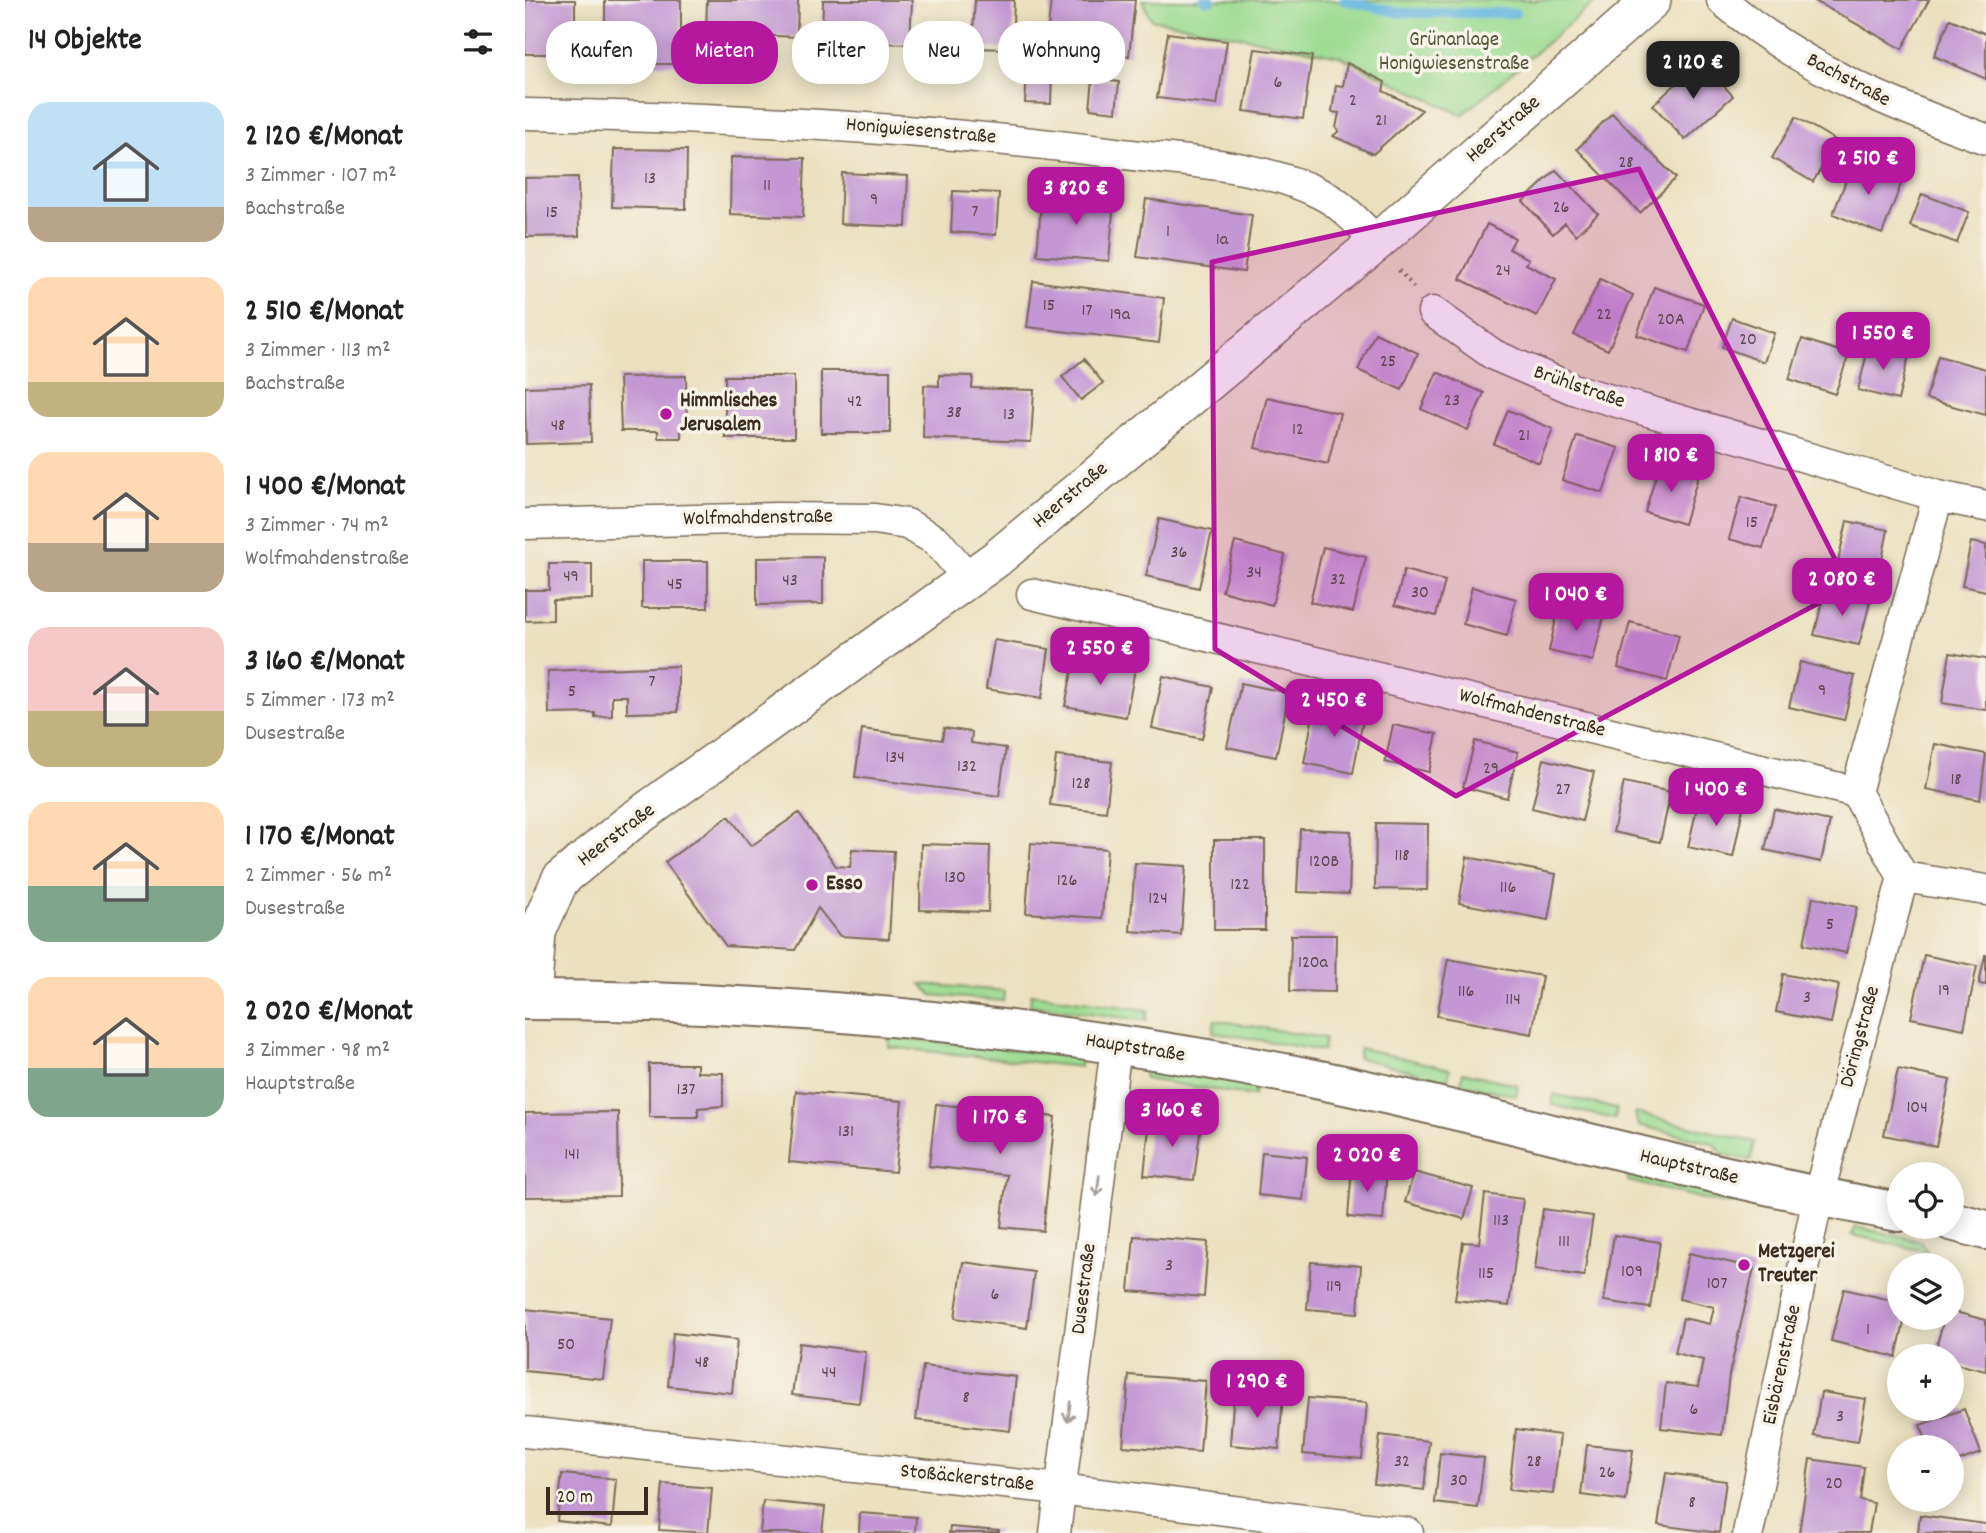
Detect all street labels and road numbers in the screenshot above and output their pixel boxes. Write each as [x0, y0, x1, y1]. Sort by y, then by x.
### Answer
street label: Bachstraße [1801, 46, 1895, 116]
street label: Heerstraße [1460, 89, 1548, 171]
street label: Honigwiesenstraße [845, 110, 997, 154]
street label: Brühlstraße [1529, 358, 1629, 418]
street label: Heerstraße [1027, 455, 1115, 537]
street label: Wolfmahdenstraße [683, 503, 833, 535]
street label: Wolfmahdenstraße [1456, 681, 1608, 747]
street label: Heerstraße [572, 797, 662, 875]
street label: Döringstraße [1833, 983, 1889, 1091]
street label: Hauptstraße [1083, 1026, 1187, 1072]
street label: Hauptstraße [1637, 1142, 1741, 1194]
street label: Dusestraße [1065, 1242, 1105, 1336]
street label: Eisbärenstraße [1756, 1302, 1810, 1428]
street label: Stoßäckerstraße [899, 1457, 1035, 1501]

